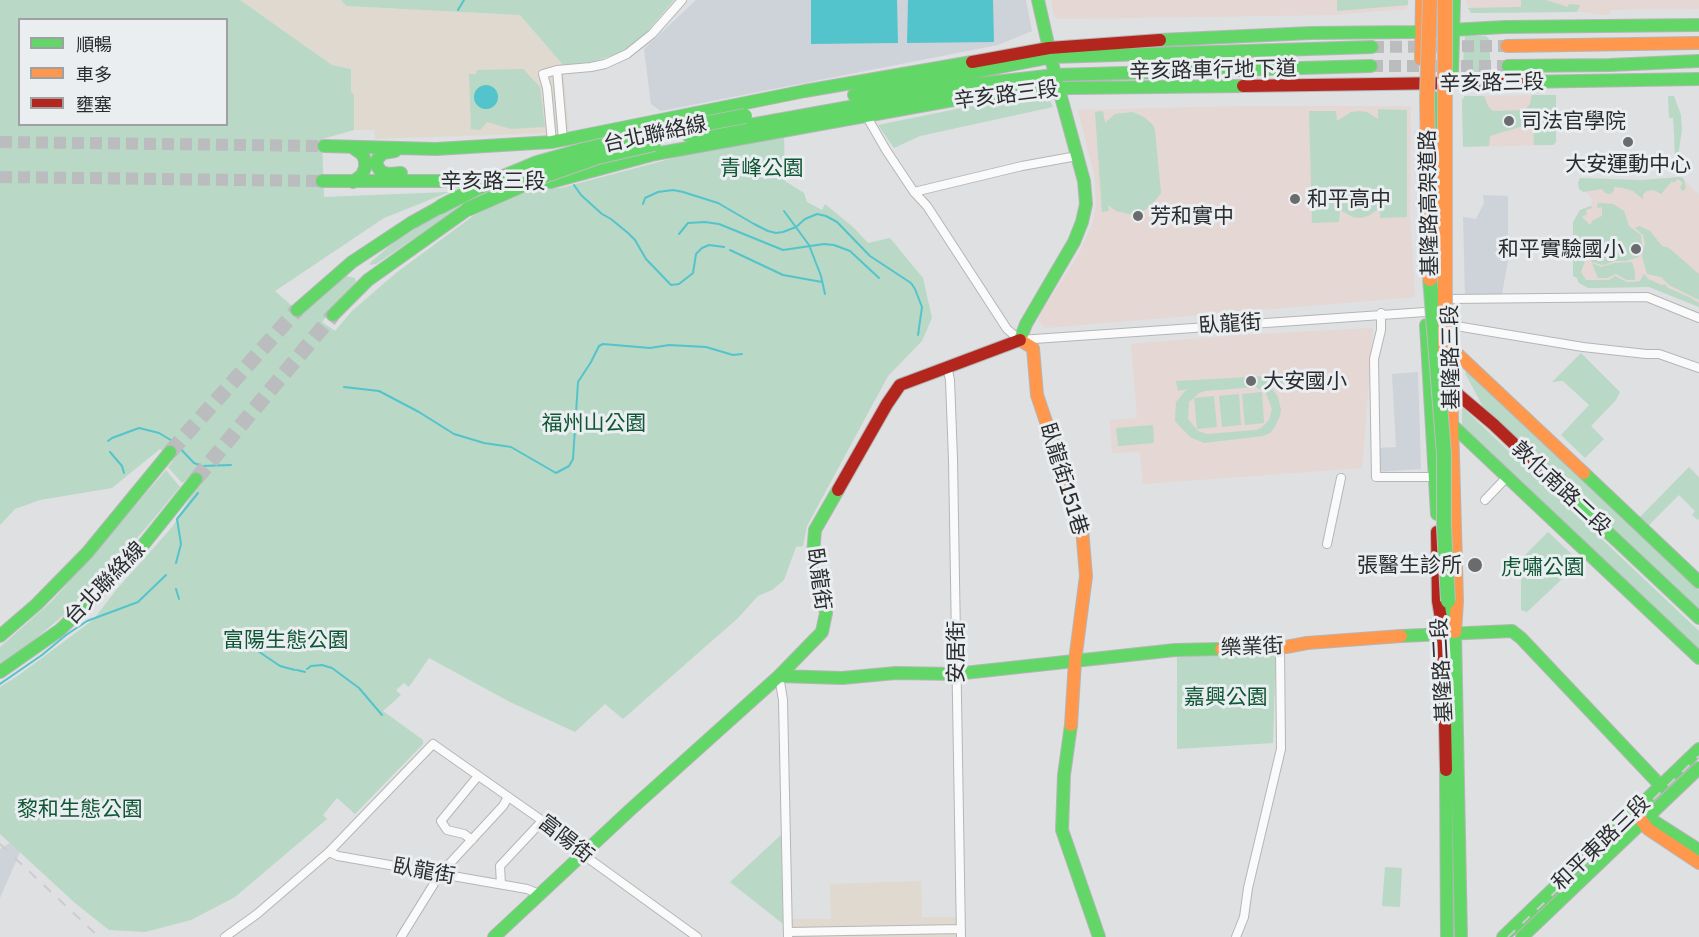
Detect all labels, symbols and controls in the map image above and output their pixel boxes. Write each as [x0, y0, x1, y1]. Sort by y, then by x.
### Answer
legend [18, 18, 228, 126]
text: 順暢 [76, 33, 112, 55]
street label: 辛亥路車行地下道 [1129, 56, 1297, 84]
text: 車多 [76, 63, 112, 85]
street label: 辛亥路三段 [1439, 69, 1545, 97]
street label: 辛亥路三段 [952, 76, 1060, 114]
text: 壅塞 [76, 93, 112, 115]
place label: 司法官學院 [1521, 108, 1626, 134]
street label: 台北聯絡線 [601, 111, 709, 157]
marker: 司法官學院 [1502, 114, 1516, 128]
street label: 基隆路高架道路 [1415, 129, 1443, 277]
marker: 大安運動中心 [1621, 135, 1635, 149]
place label: 大安運動中心 [1565, 151, 1691, 177]
park label: 青峰公園 [720, 155, 804, 181]
street label: 辛亥路三段 [441, 168, 545, 194]
place label: 和平高中 [1307, 186, 1391, 212]
marker: 和平高中 [1288, 192, 1302, 206]
place label: 芳和實中 [1150, 203, 1234, 229]
marker: 芳和實中 [1131, 209, 1145, 223]
place label: 和平實驗國小 [1498, 236, 1624, 262]
marker: 和平實驗國小 [1629, 242, 1643, 256]
street label: 基隆路三段 [1437, 304, 1465, 410]
street label: 臥龍街 [1198, 309, 1262, 339]
place label: 大安國小 [1263, 368, 1347, 394]
marker: 大安國小 [1244, 374, 1258, 388]
park label: 福州山公園 [542, 410, 646, 436]
street label: 臥龍街151巷 [1035, 420, 1093, 538]
street label: 敦化南路二段 [1506, 436, 1616, 540]
street label: 台北聯絡線 [59, 536, 151, 630]
street label: 臥龍街 [802, 546, 836, 612]
place label: 張醫生診所 [1357, 552, 1462, 578]
park label: 虎嘯公園 [1501, 554, 1585, 580]
marker: 張醫生診所 [1466, 556, 1484, 574]
street label: 基隆路二段 [1427, 617, 1457, 723]
street label: 安居街 [943, 621, 969, 683]
park label: 富陽生態公園 [223, 627, 349, 653]
street label: 樂業街 [1220, 633, 1284, 661]
park label: 嘉興公園 [1184, 684, 1268, 710]
street label: 和平東路三段 [1547, 790, 1655, 896]
park label: 黎和生態公園 [17, 796, 143, 822]
street label: 富陽街 [533, 810, 599, 868]
street label: 臥龍街 [391, 853, 457, 889]

